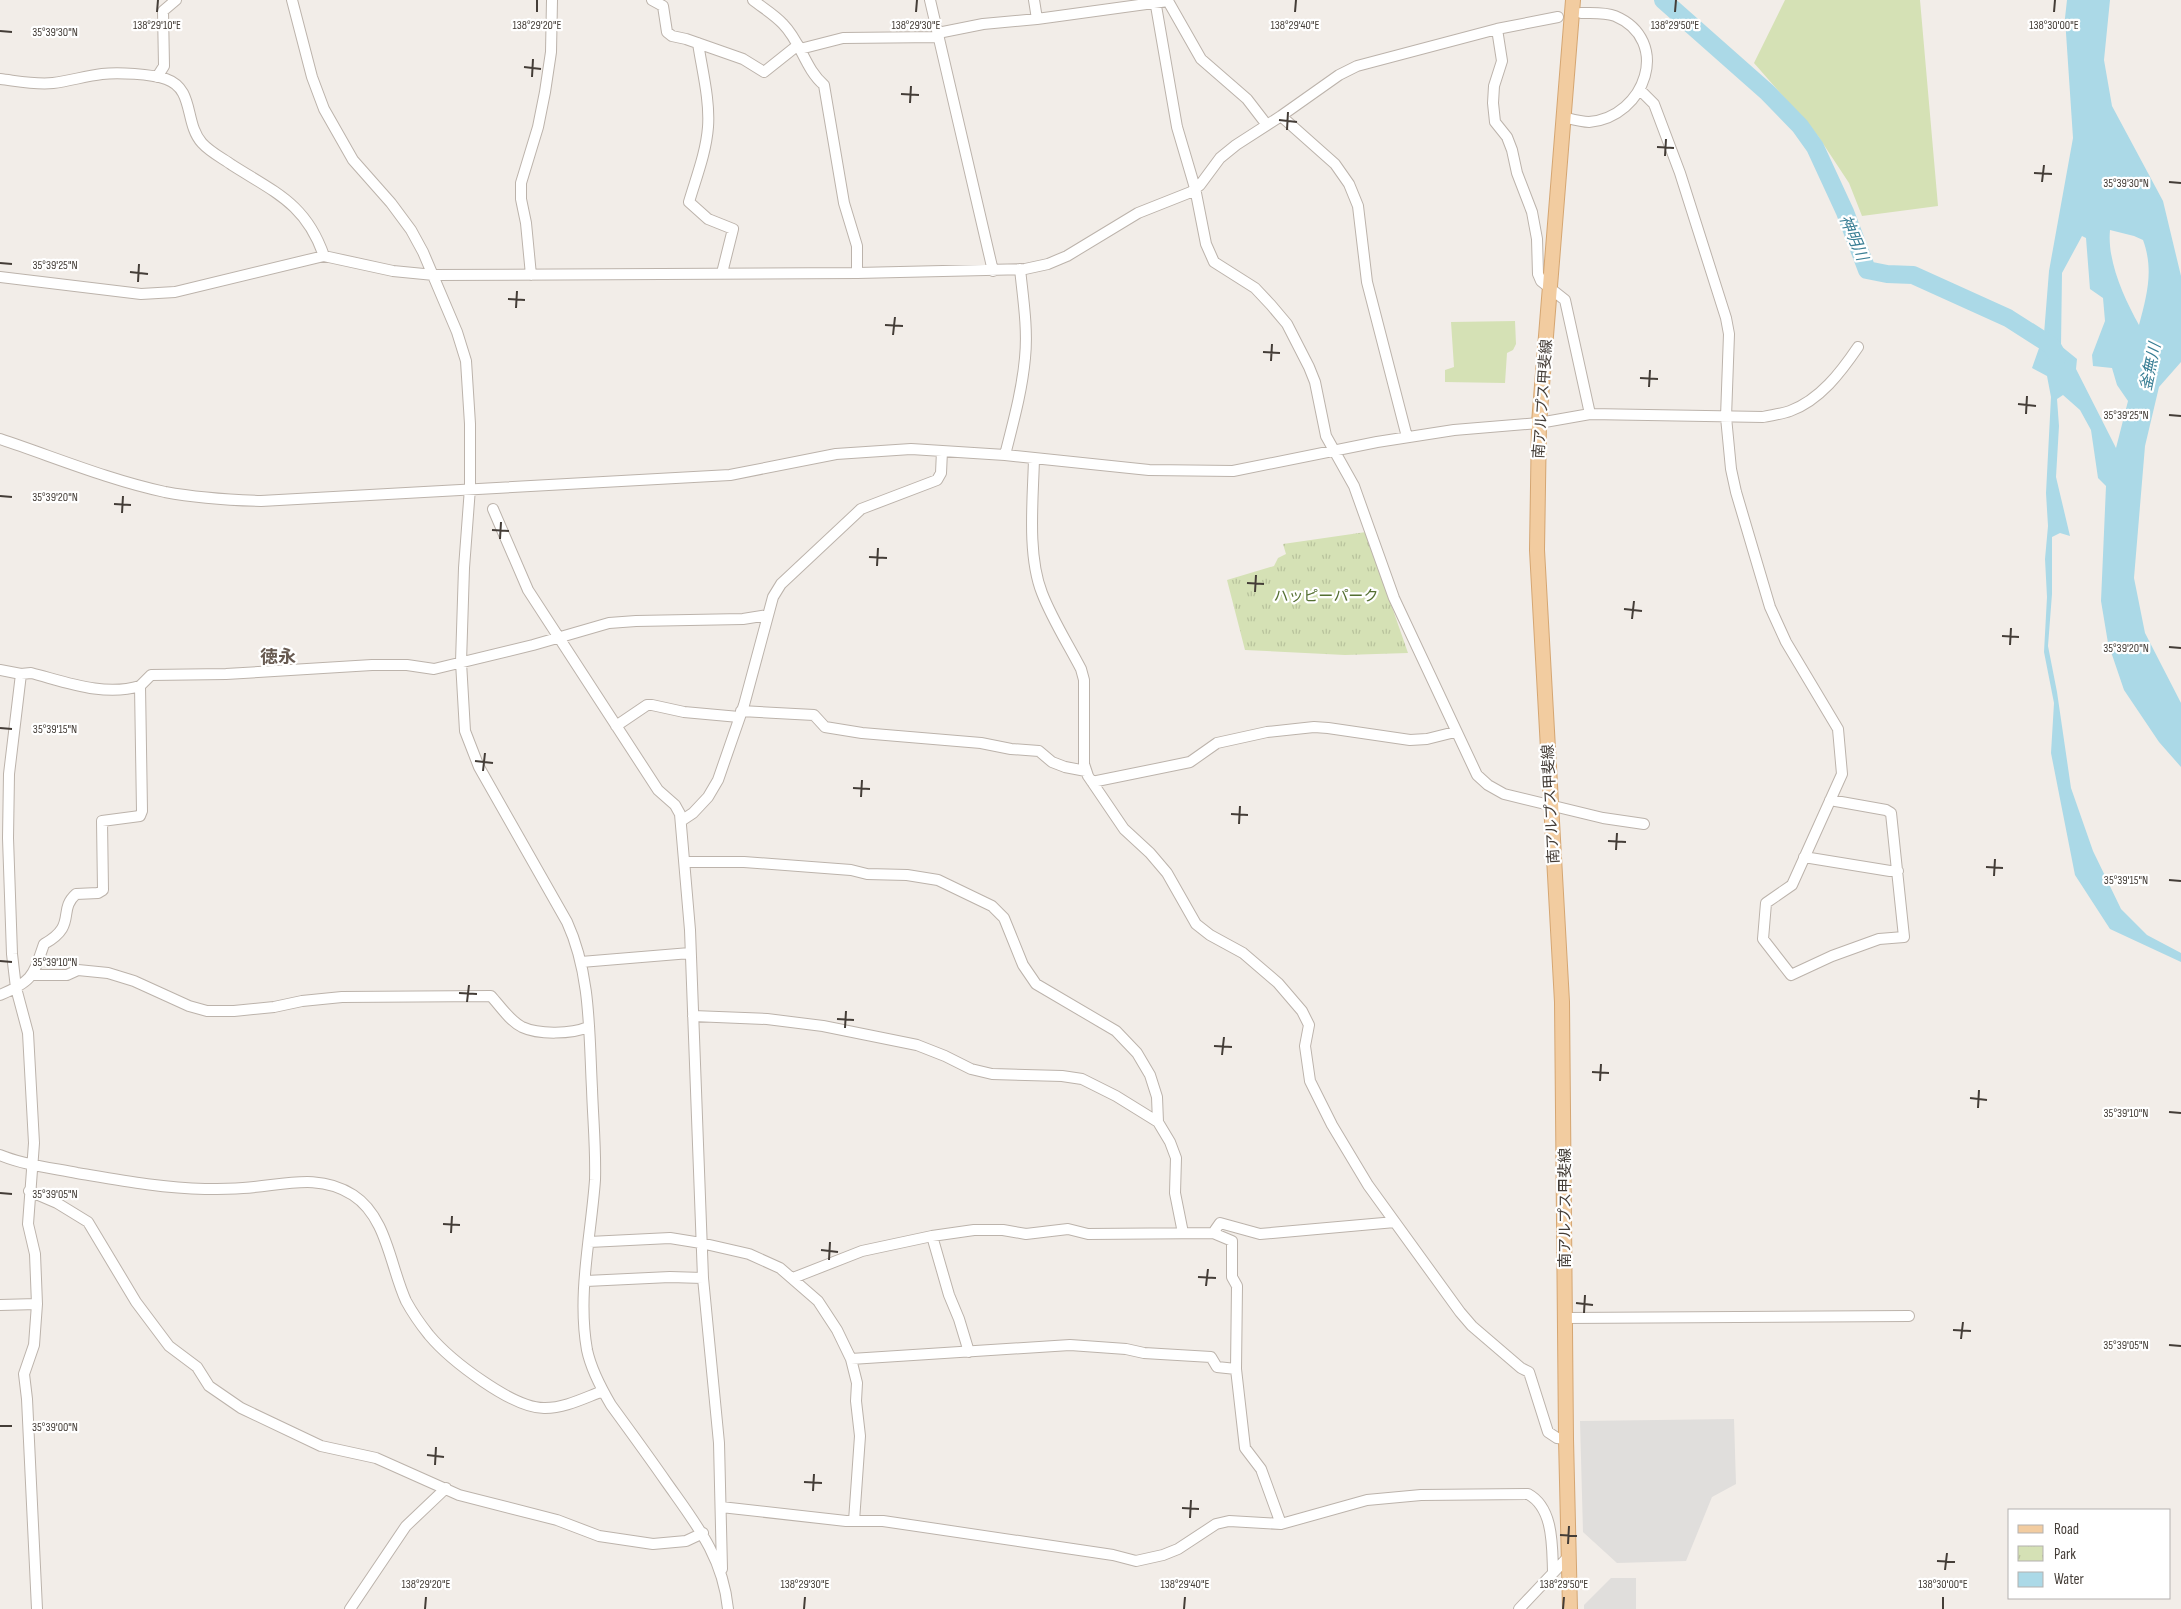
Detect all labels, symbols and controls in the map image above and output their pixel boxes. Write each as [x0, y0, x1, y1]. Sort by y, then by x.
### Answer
text: 138°29'10"E [133, 18, 181, 33]
text: 138°29'20"E [513, 18, 561, 33]
text: 138°29'30"E [892, 18, 940, 33]
text: 138°29'40"E [1271, 18, 1319, 33]
text: 138°29'50"E [1651, 18, 1699, 33]
text: 138°30'00"E [2029, 18, 2079, 33]
text: 35°39'30"N [32, 25, 78, 40]
text: 35°39'30"N [2103, 176, 2149, 191]
water label: 神明川 [1835, 212, 1872, 266]
text: 35°39'25"N [32, 258, 78, 273]
street label: 南アルプス甲斐線 [1529, 339, 1557, 459]
water label: 釜無川 [2137, 340, 2166, 392]
text: 35°39'25"N [2103, 408, 2149, 423]
text: 35°39'20"N [32, 490, 78, 505]
park label: ハッピーパーク [1274, 587, 1378, 606]
text: 35°39'20"N [2103, 641, 2149, 656]
district label: 徳永 [260, 647, 296, 668]
text: 35°39'15"N [33, 722, 77, 737]
street label: 南アルプス甲斐線 [1538, 744, 1564, 864]
text: 35°39'15"N [2104, 873, 2148, 888]
text: 35°39'10"N [33, 955, 77, 970]
text: 35°39'10"N [2104, 1106, 2148, 1121]
street label: 南アルプス甲斐線 [1556, 1148, 1575, 1268]
text: 35°39'05"N [32, 1187, 78, 1202]
text: 35°39'05"N [2103, 1338, 2149, 1353]
text: 35°39'00"N [32, 1420, 78, 1435]
legend [2008, 1509, 2171, 1599]
text: Road [2054, 1520, 2079, 1539]
text: Park [2054, 1545, 2076, 1564]
text: Water [2054, 1570, 2085, 1589]
text: 138°29'20"E [402, 1577, 450, 1592]
text: 138°29'30"E [781, 1577, 829, 1592]
text: 138°29'40"E [1161, 1577, 1209, 1592]
text: 138°29'50"E [1540, 1577, 1588, 1592]
text: 138°30'00"E [1918, 1577, 1968, 1592]

